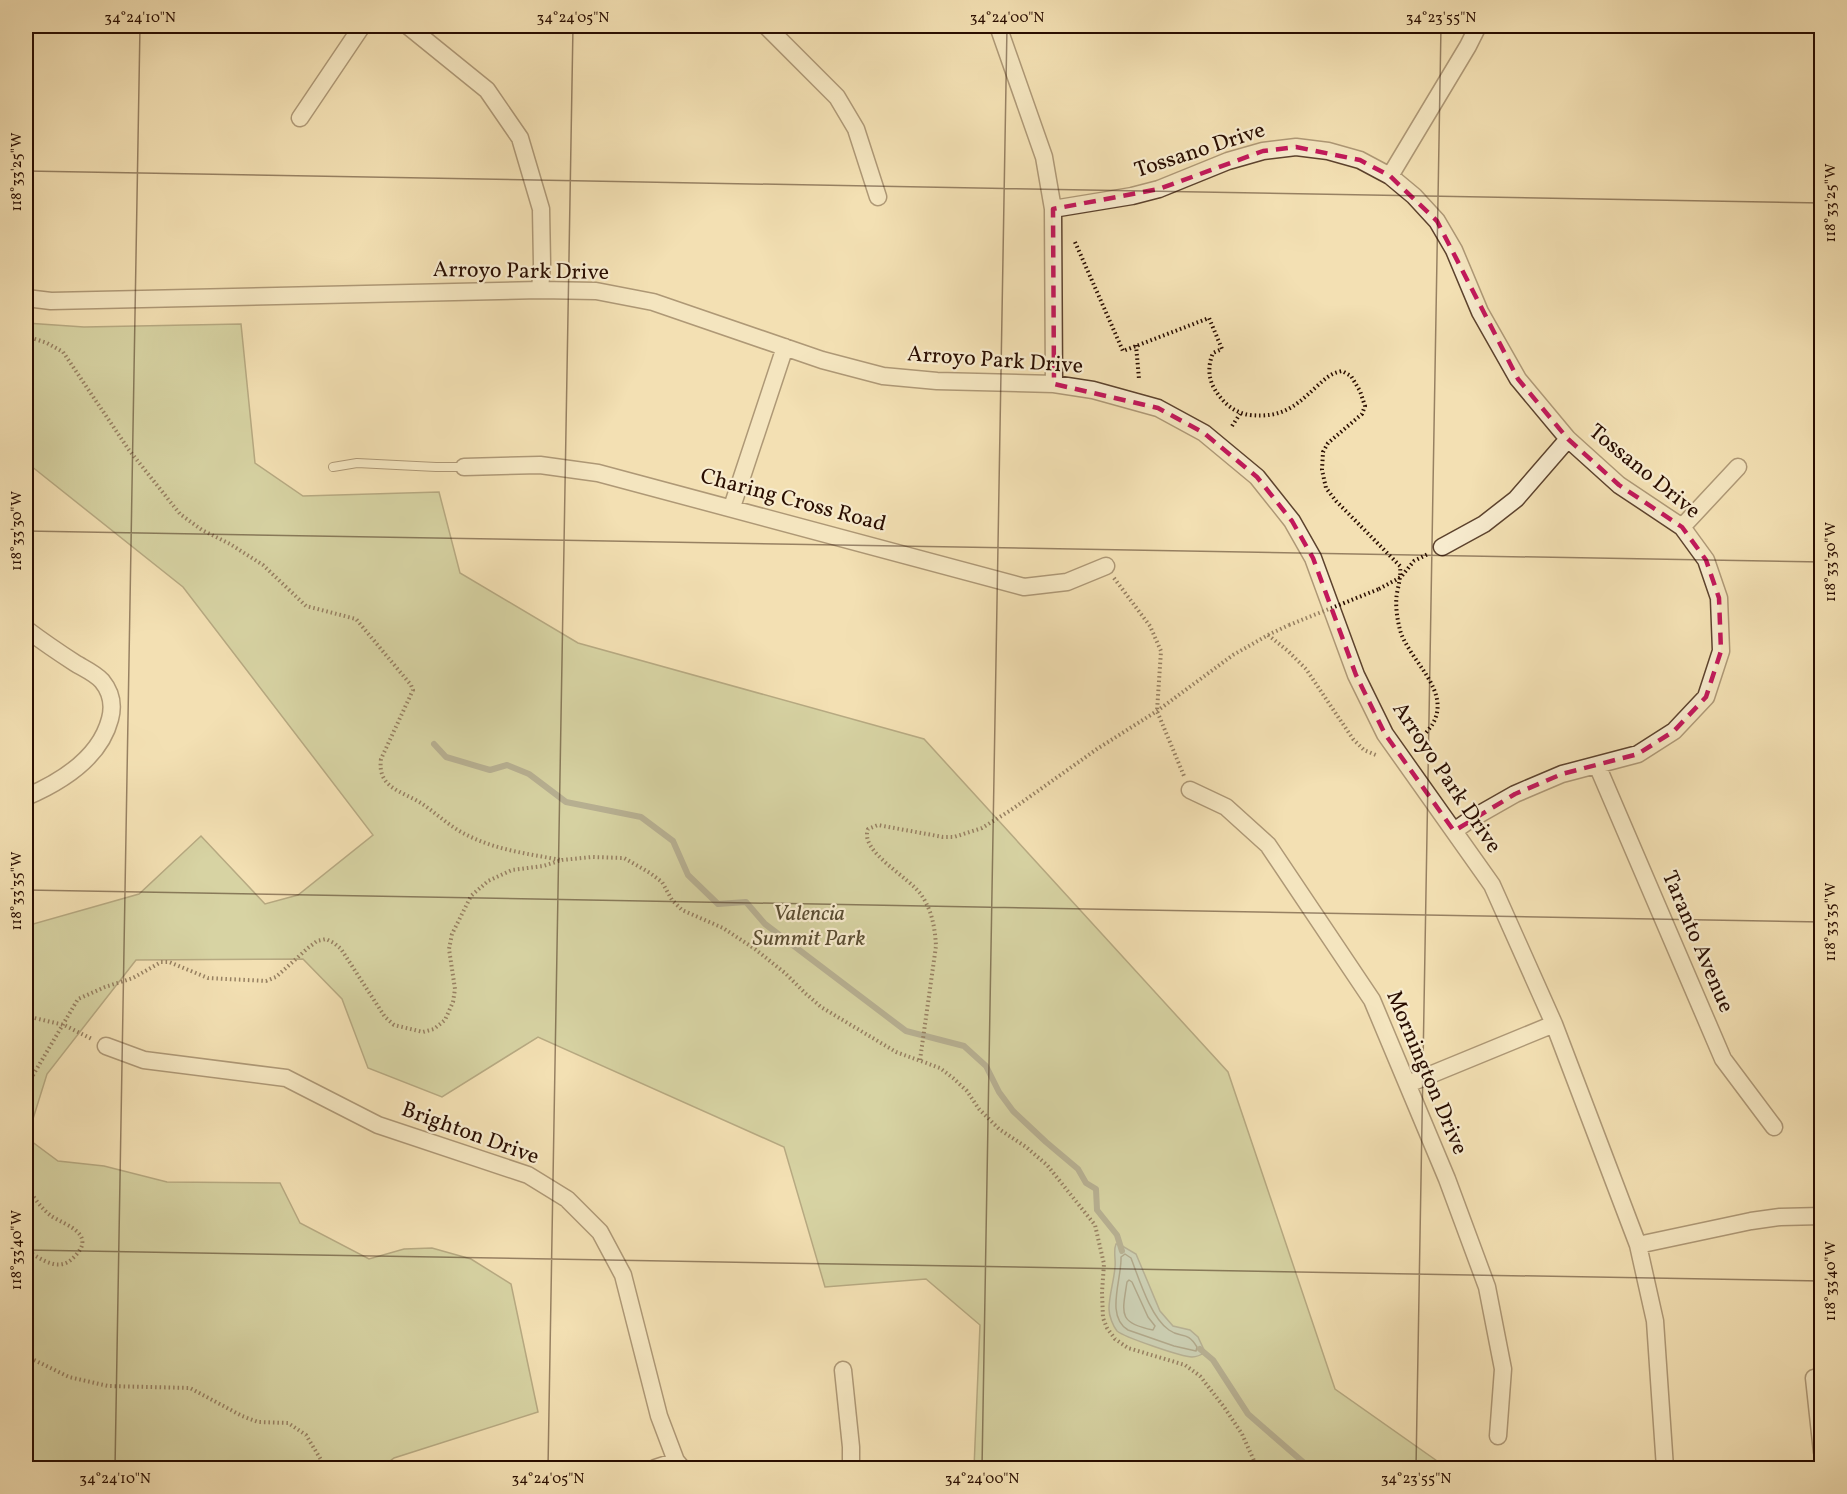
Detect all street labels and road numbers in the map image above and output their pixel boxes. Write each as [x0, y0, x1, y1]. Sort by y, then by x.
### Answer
street label: Tossano Drive [1131, 115, 1269, 187]
street label: Arroyo Park Drive [433, 255, 609, 289]
street label: Arroyo Park Drive [906, 339, 1084, 383]
street label: Tossano Drive [1581, 417, 1707, 527]
street label: Charing Cross Road [697, 461, 889, 541]
street label: Arroyo Park Drive [1384, 696, 1508, 860]
street label: Taranto Avenue [1653, 866, 1741, 1018]
street label: Mornington Drive [1377, 986, 1475, 1160]
street label: Brighton Drive [397, 1095, 543, 1173]

